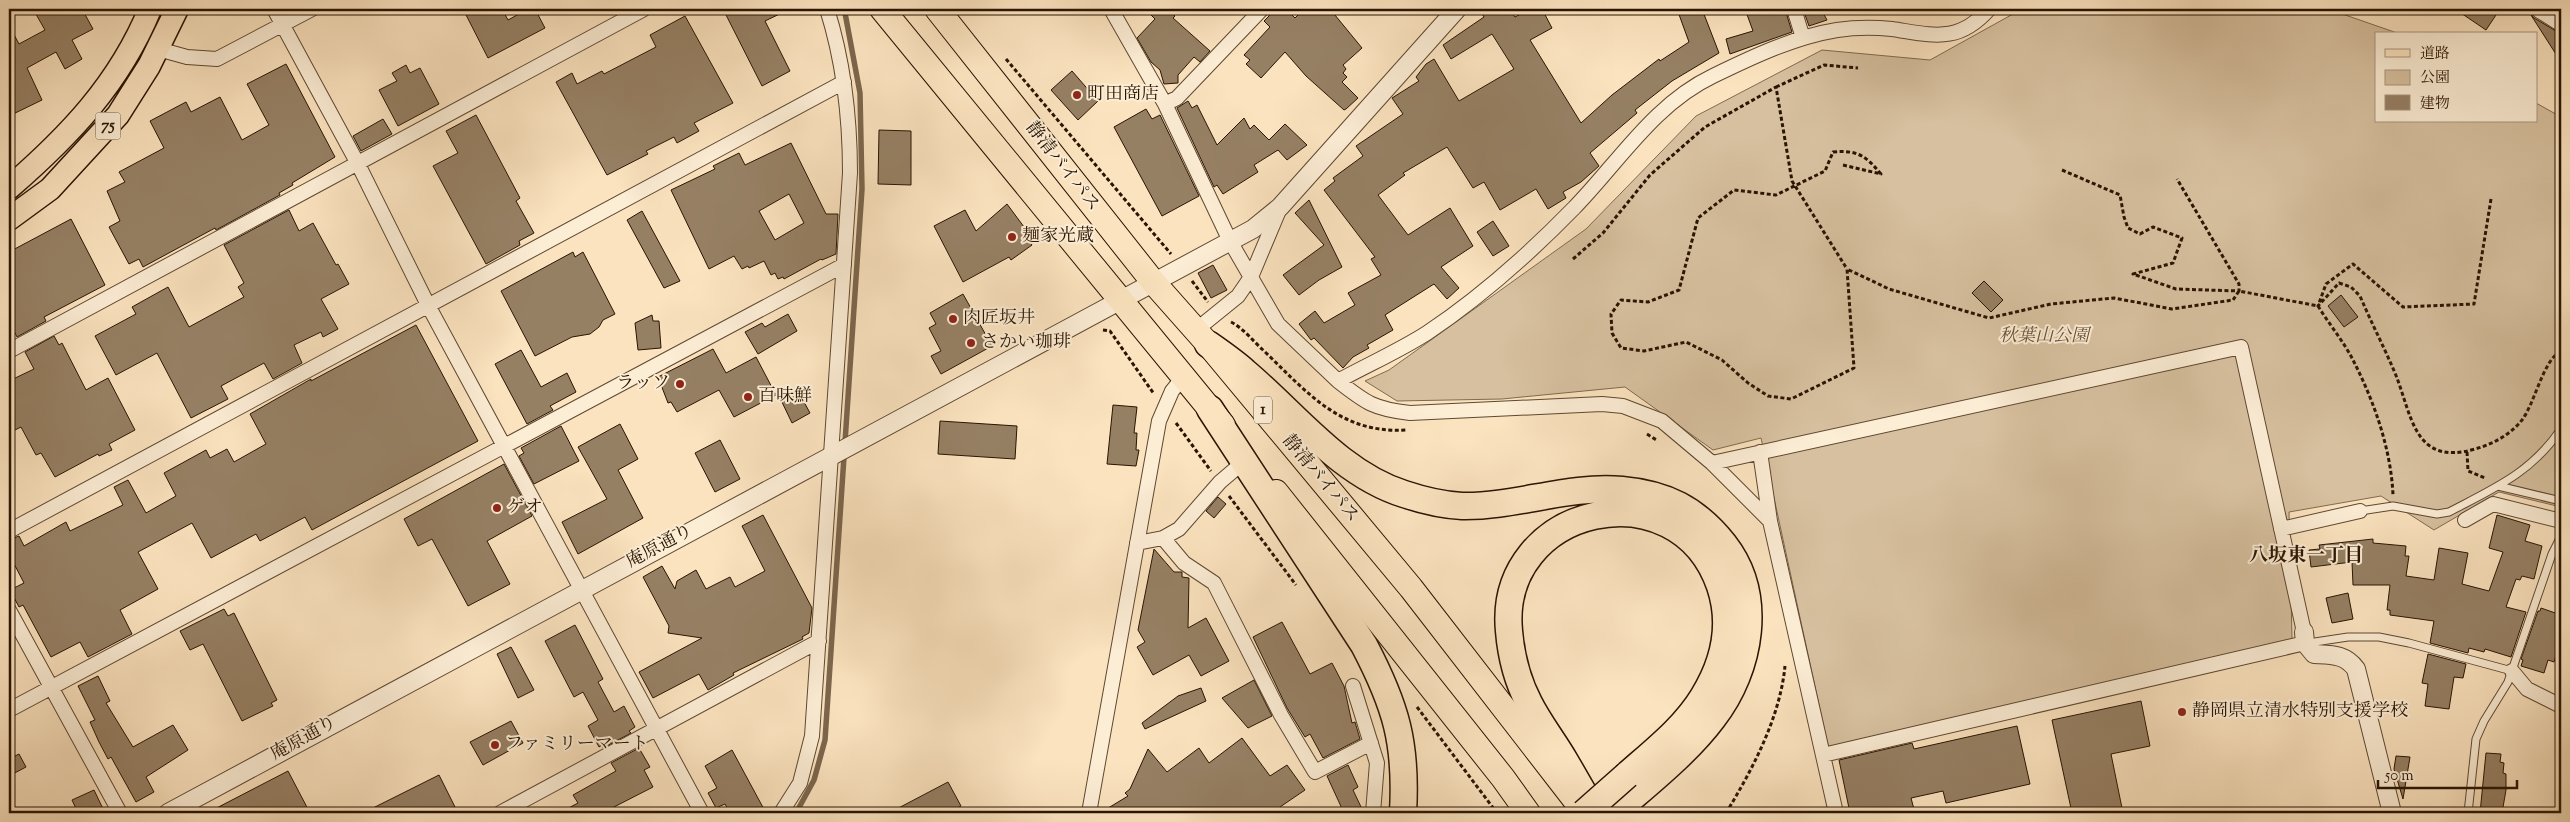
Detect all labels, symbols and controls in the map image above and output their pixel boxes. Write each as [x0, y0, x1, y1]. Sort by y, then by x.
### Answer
legend [2375, 32, 2538, 122]
text: 道路 [2420, 44, 2450, 65]
text: 公園 [2420, 68, 2450, 89]
place label: 町田商店 [1087, 82, 1159, 108]
marker: 町田商店 [1071, 89, 1083, 101]
text: 建物 [2420, 94, 2450, 115]
road number: 75 [96, 112, 120, 140]
street label: 静清バイパス [1019, 117, 1105, 217]
place label: 麺家光蔵 [1022, 224, 1094, 250]
marker: 麺家光蔵 [1006, 231, 1018, 243]
place label: 肉匠坂井 [963, 306, 1035, 332]
marker: 肉匠坂井 [947, 313, 959, 325]
park label: 秋葉山公園 [1999, 324, 2092, 350]
place label: さかい珈琲 [981, 330, 1071, 356]
marker: さかい珈琲 [965, 337, 977, 349]
place label: ラッソ [616, 371, 670, 397]
marker: ラッソ [674, 378, 686, 390]
place label: 百味鮮 [758, 384, 812, 410]
marker: 百味鮮 [742, 391, 754, 403]
road number: 1 [1254, 396, 1272, 424]
street label: 静清バイパス [1275, 429, 1365, 529]
place label: ゲオ [507, 495, 543, 521]
marker: ゲオ [491, 502, 503, 514]
street label: 庵原通り [622, 519, 698, 575]
district label: 八坂東一丁目 [2249, 543, 2363, 570]
place label: 静岡県立清水特別支援学校 [2192, 699, 2408, 725]
marker: 静岡県立清水特別支援学校 [2176, 706, 2188, 718]
street label: 庵原通り [266, 710, 342, 768]
place label: ファミリーマート [505, 732, 649, 758]
marker: ファミリーマート [489, 739, 501, 751]
scale bar [2378, 757, 2516, 789]
text: 50 m [2384, 766, 2414, 787]

